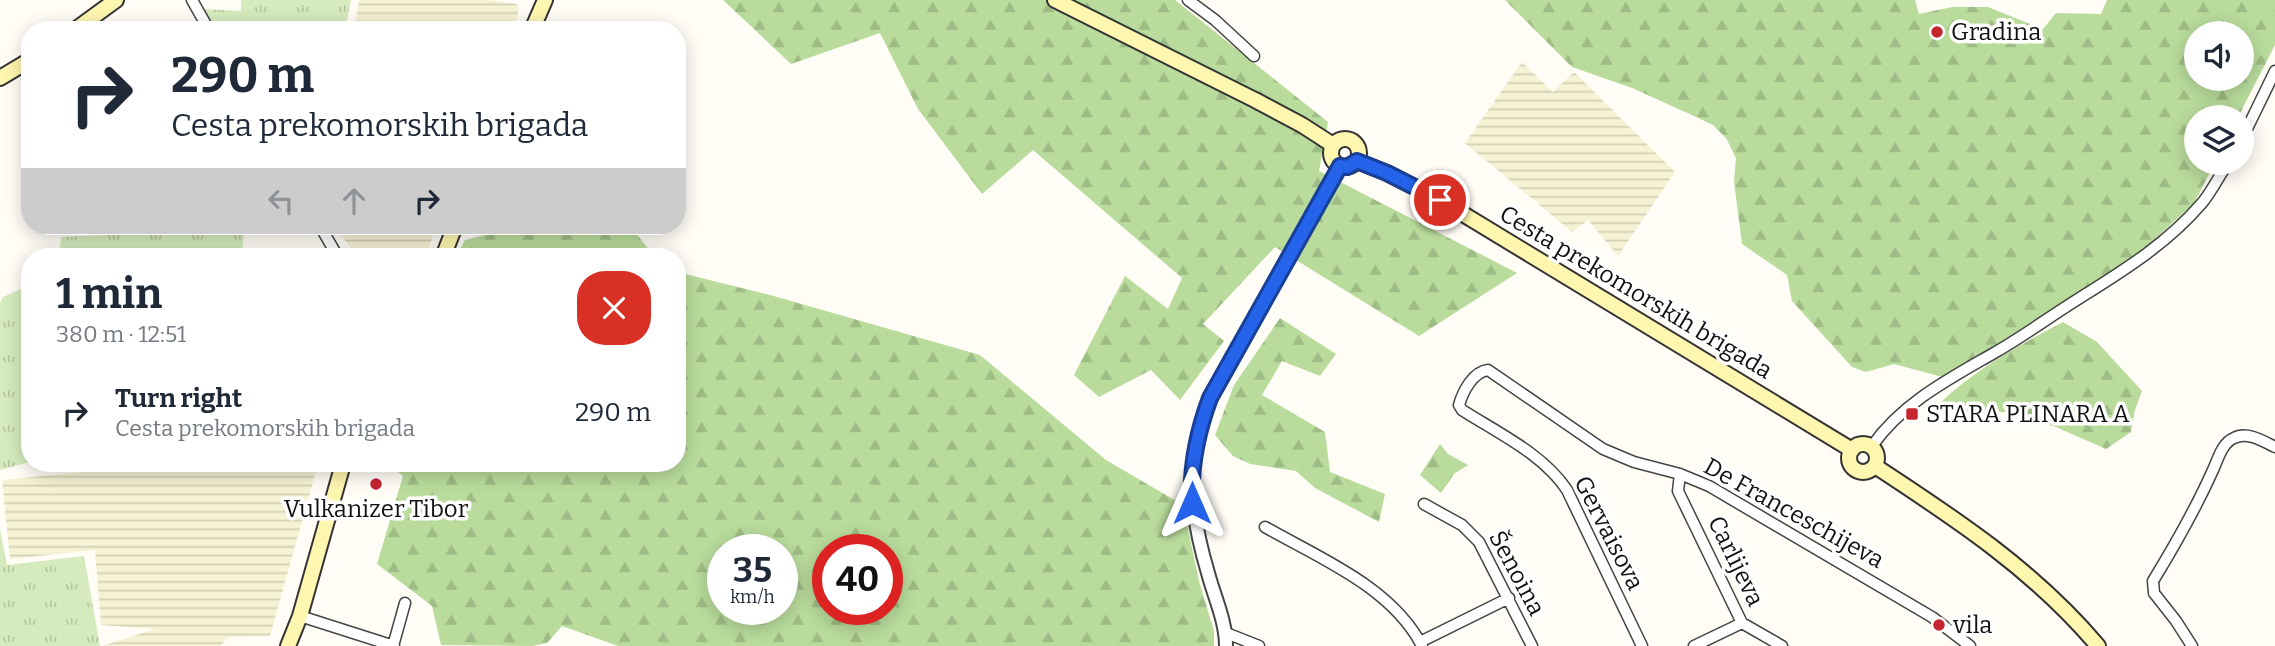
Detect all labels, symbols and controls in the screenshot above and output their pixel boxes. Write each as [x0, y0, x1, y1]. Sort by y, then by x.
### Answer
place label: Gradina [1951, 18, 2041, 46]
map controls [2184, 21, 2254, 175]
button: sound [2184, 21, 2254, 91]
marker: Gradina [1929, 24, 1945, 40]
text: 290 m [171, 46, 314, 105]
icon: right [56, 49, 147, 140]
button: layers [2184, 105, 2254, 175]
text: Cesta prekomorskih brigada [171, 106, 588, 144]
pin [1410, 170, 1470, 230]
icon: arrive [1421, 181, 1459, 219]
icon: left [262, 182, 300, 220]
icon: ahead [335, 182, 373, 220]
icon: right [408, 182, 446, 220]
street label: Cesta prekomorskih brigada [1495, 199, 1777, 385]
text: 1 min [56, 269, 162, 319]
button: close [577, 271, 651, 345]
text: 380 m · 12:51 [56, 320, 186, 348]
text: Turn right [115, 383, 242, 414]
icon: right [56, 394, 94, 432]
text: 290 m [575, 397, 651, 428]
place label: STARA PLINARA A [1926, 400, 2130, 428]
marker: STARA PLINARA A [1904, 406, 1920, 422]
text: Cesta prekomorskih brigada [115, 414, 415, 442]
street label: De Franceschijeva [1699, 452, 1889, 574]
position arrow [1155, 466, 1229, 540]
street label: Gervaisova [1568, 471, 1650, 595]
marker: Vulkanizer Tibor [368, 476, 384, 492]
place label: Vulkanizer Tibor [284, 495, 469, 523]
street label: Carlijeva [1702, 511, 1770, 611]
street label: Šenoina [1483, 525, 1552, 620]
speed limit sign: 40 [812, 534, 903, 625]
text: 35 [733, 549, 772, 591]
text: km/h [730, 586, 775, 608]
place label: vila [1952, 611, 1992, 639]
marker: vila [1931, 617, 1947, 633]

